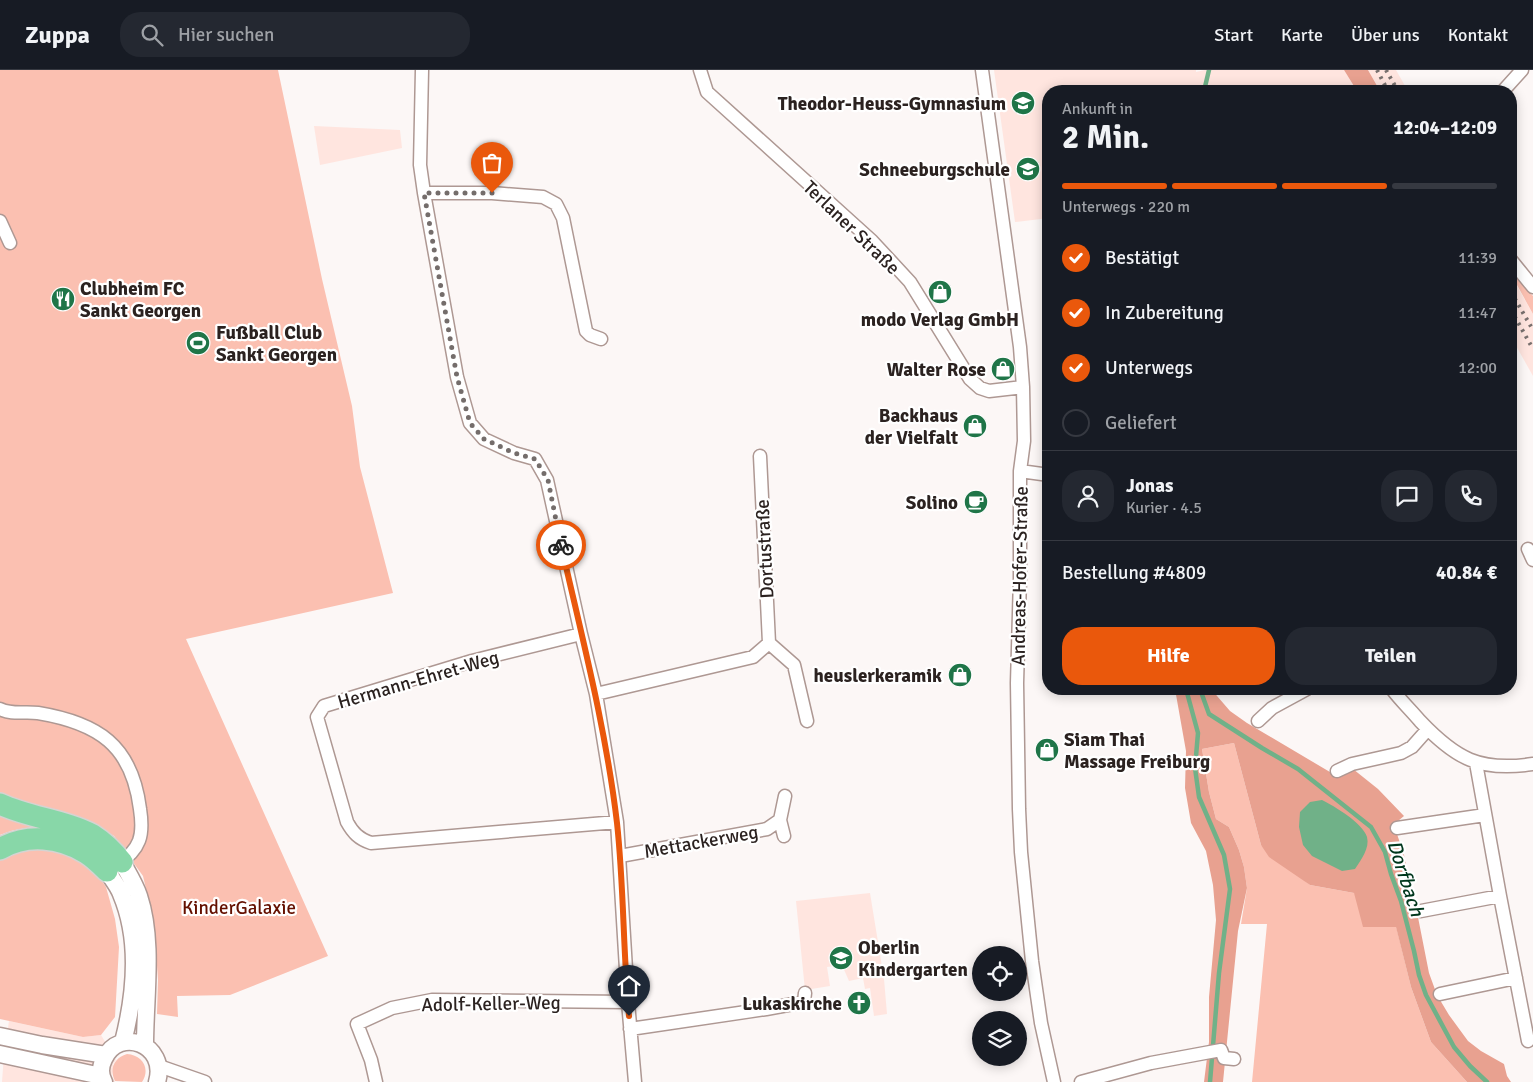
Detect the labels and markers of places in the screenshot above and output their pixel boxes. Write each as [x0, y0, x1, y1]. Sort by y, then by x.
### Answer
school or university icon: Theodor-Heuss-Gymnasium [1010, 90, 1036, 116]
place label: Theodor-Heuss-Gymnasium [778, 92, 1006, 116]
pin [471, 142, 513, 193]
school or university icon: Schneeburgschule [1015, 156, 1041, 182]
place label: Schneeburgschule [859, 158, 1010, 182]
place label: Clubheim FC Sankt Georgen [80, 277, 201, 323]
shop icon: modo Verlag GmbH [927, 279, 953, 305]
restaurant icon: Clubheim FC Sankt Georgen [50, 286, 76, 312]
place label: modo Verlag GmbH [861, 308, 1019, 332]
place label: Fußball Club Sankt Georgen [216, 321, 337, 367]
sports icon: Fußball Club Sankt Georgen [185, 330, 211, 356]
shop icon: Walter Rose [990, 356, 1016, 382]
place label: Walter Rose [887, 358, 986, 382]
place label: Backhaus der Vielfalt [865, 404, 958, 450]
shop icon: Backhaus der Vielfalt [962, 413, 988, 439]
cafe icon: Solino [963, 489, 989, 515]
place label: Solino [906, 491, 958, 515]
shop icon: heuslerkeramik [947, 662, 973, 688]
place label: heuslerkeramik [814, 664, 942, 688]
place label: Siam Thai Massage Freiburg [1064, 728, 1210, 774]
shop icon: Siam Thai Massage Freiburg [1034, 737, 1060, 763]
place label: Oberlin Kindergarten [858, 936, 968, 982]
school or university icon: Oberlin Kindergarten [828, 945, 854, 971]
pin [608, 965, 650, 1016]
church icon: Lukaskirche [846, 990, 872, 1016]
place label: Lukaskirche [742, 992, 842, 1016]

